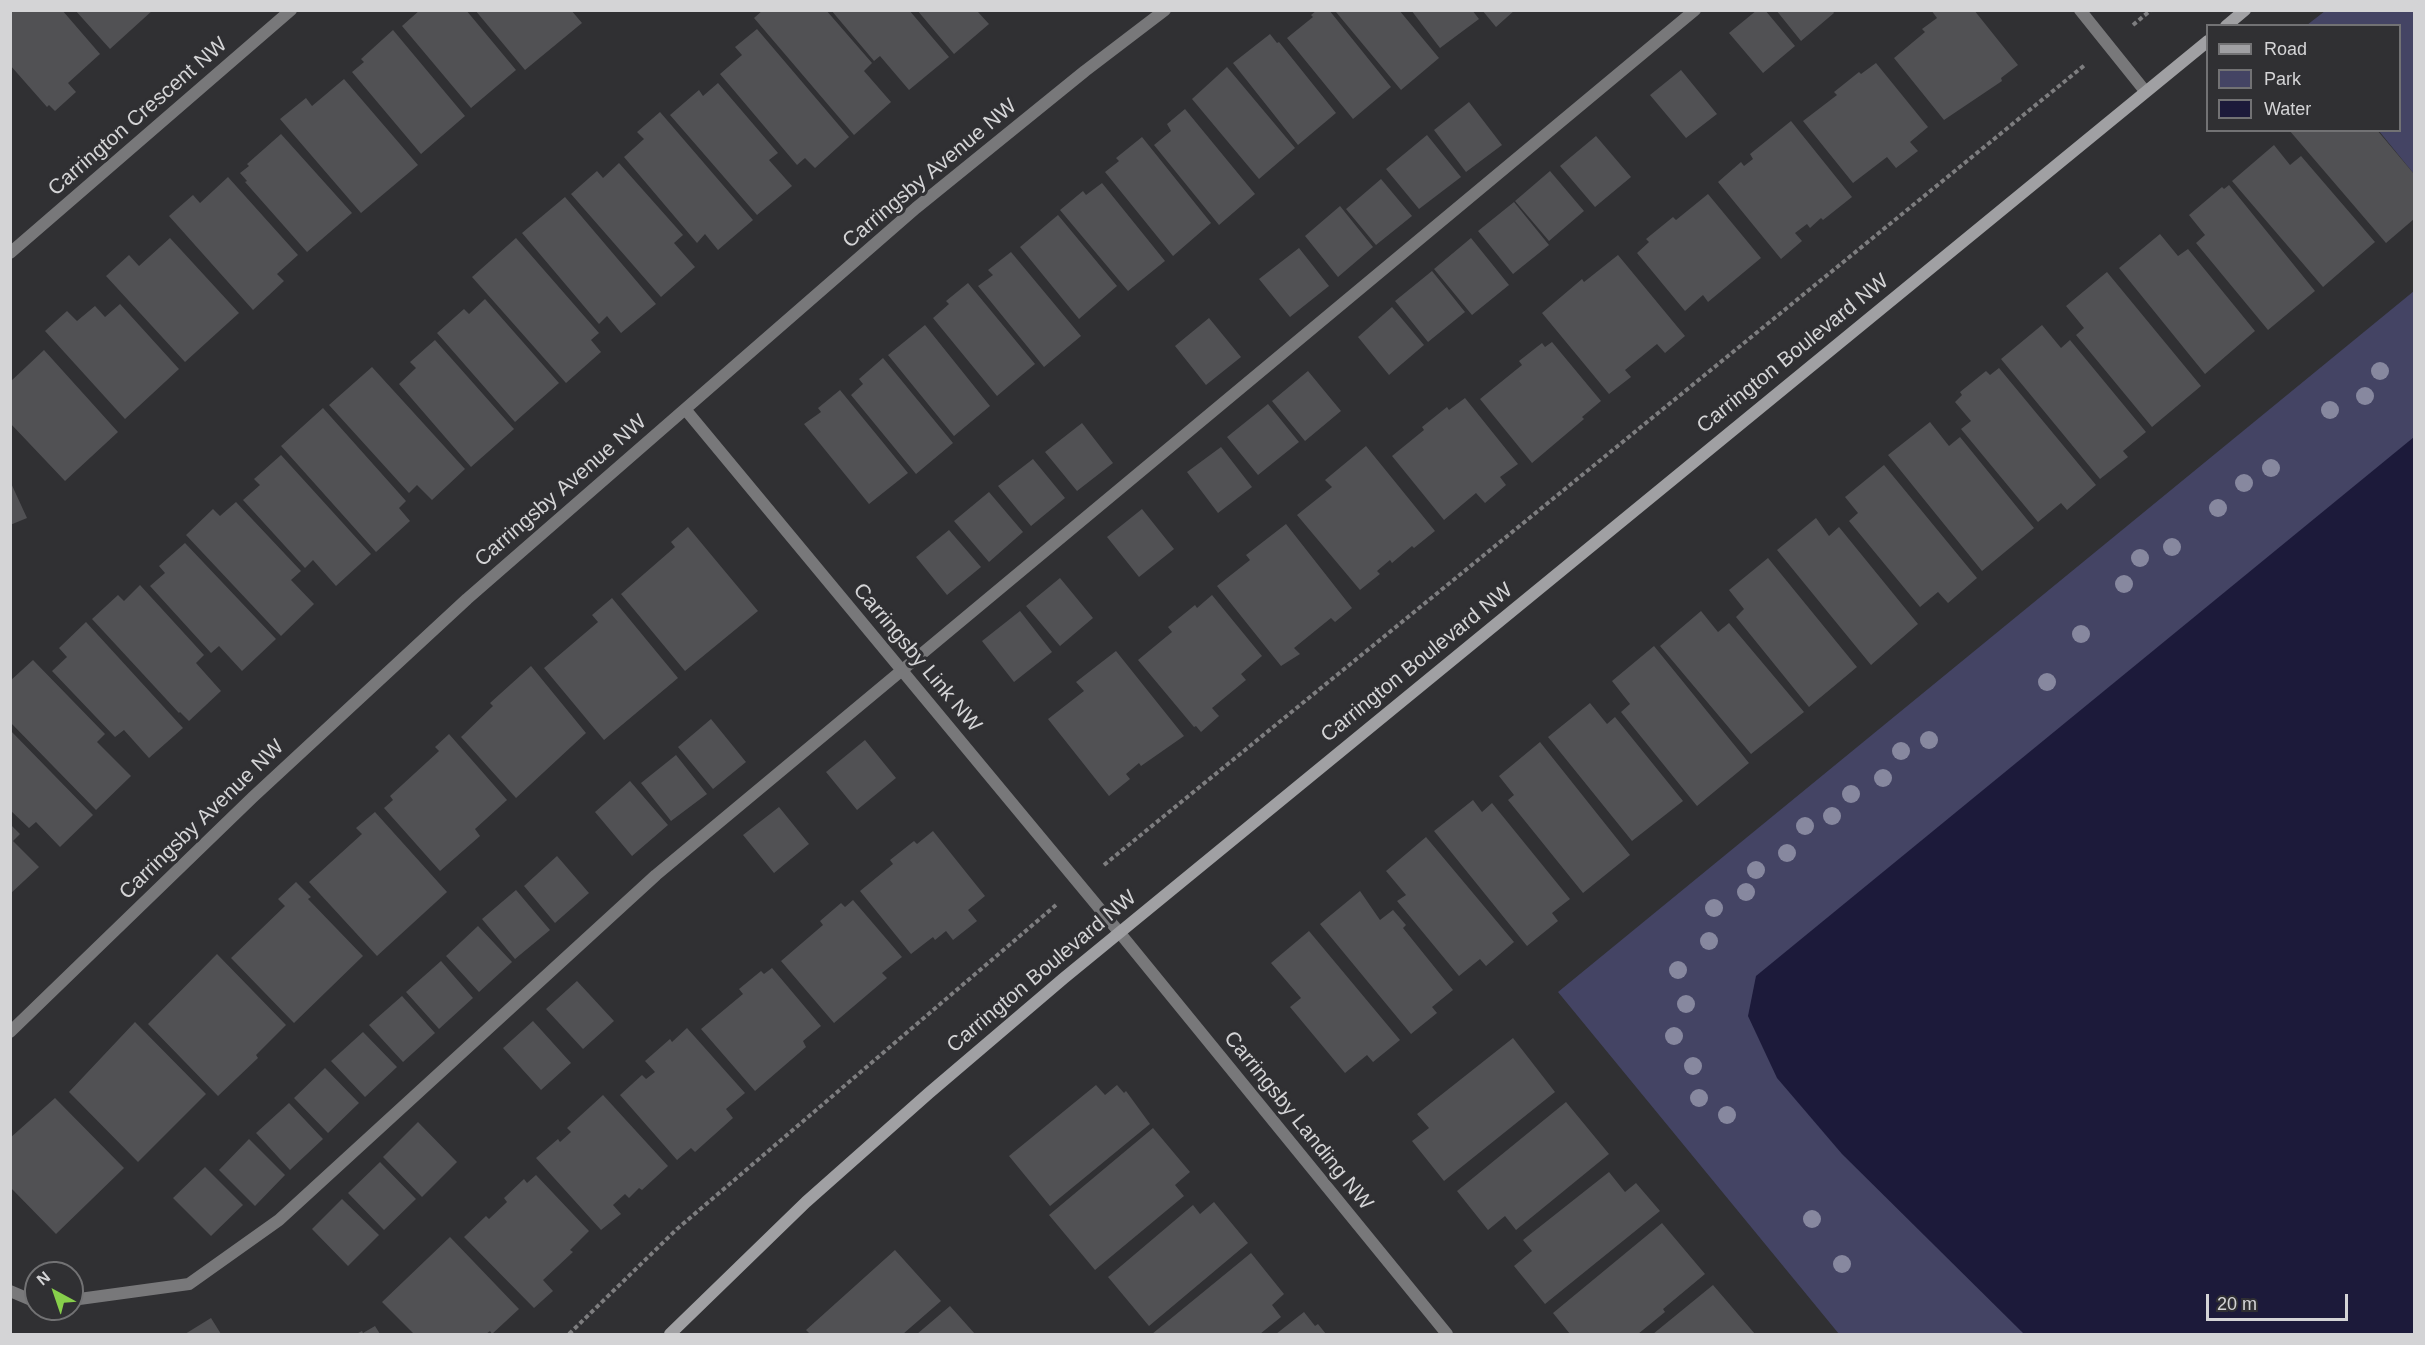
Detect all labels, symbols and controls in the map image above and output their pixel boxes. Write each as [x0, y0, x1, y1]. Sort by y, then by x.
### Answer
legend [2206, 24, 2401, 132]
street label: Carrington Crescent NW [43, 32, 233, 202]
text: Road [2264, 39, 2307, 59]
text: Park [2264, 69, 2301, 89]
street label: Carringsby Avenue NW [838, 94, 1022, 254]
text: Water [2264, 99, 2311, 119]
street label: Carrington Boulevard NW [1692, 269, 1894, 439]
street label: Carringsby Avenue NW [470, 410, 652, 572]
street label: Carringsby Link NW [847, 578, 987, 738]
street label: Carrington Boulevard NW [1316, 578, 1518, 748]
street label: Carringsby Avenue NW [114, 735, 290, 905]
street label: Carrington Boulevard NW [942, 885, 1142, 1059]
street label: Carringsby Landing NW [1218, 1026, 1378, 1216]
north arrow [24, 1261, 84, 1321]
text: N [34, 1268, 53, 1289]
scale bar [2209, 1282, 2352, 1320]
text: 20 m [2217, 1294, 2257, 1314]

